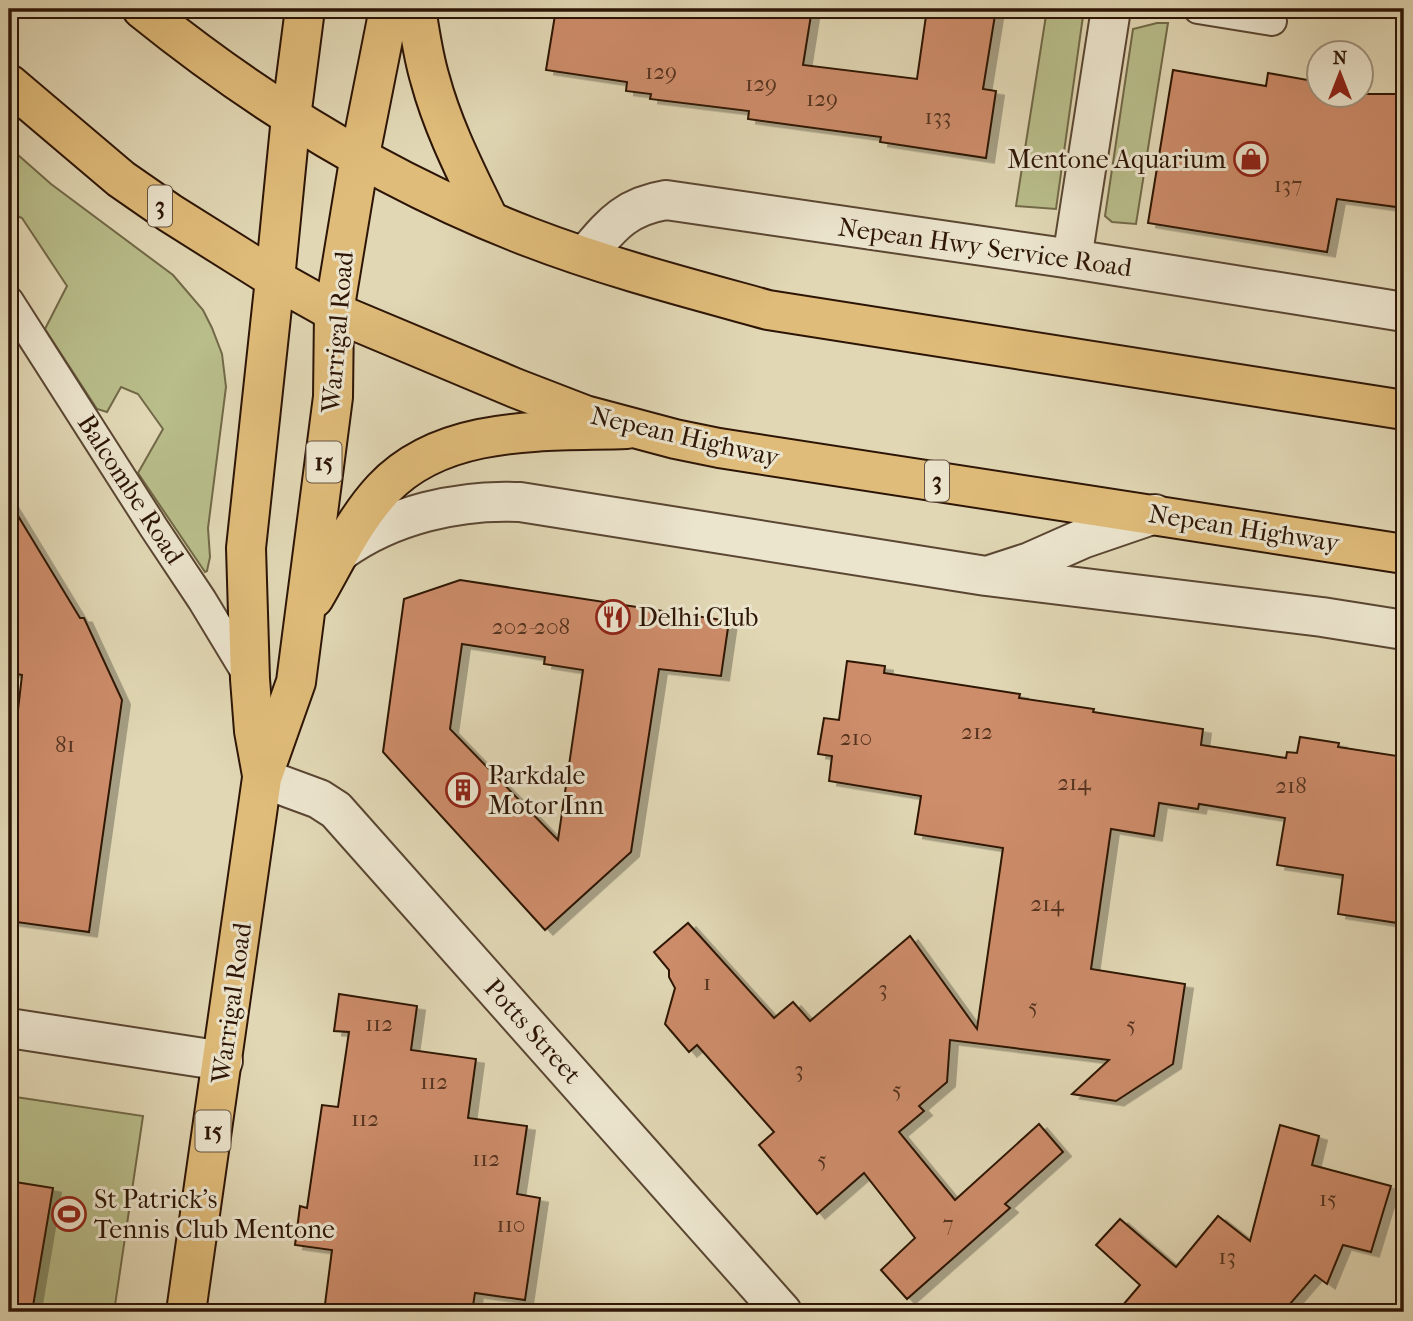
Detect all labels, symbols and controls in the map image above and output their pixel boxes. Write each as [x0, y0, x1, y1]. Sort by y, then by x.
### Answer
north arrow [1304, 38, 1374, 108]
text: N [1333, 47, 1348, 69]
house number: 129 [645, 58, 677, 85]
house number: 129 [745, 70, 777, 97]
house number: 129 [806, 85, 838, 112]
house number: 133 [924, 103, 952, 130]
shop icon: Mentone Aquarium [1232, 140, 1270, 178]
place label: Mentone Aquarium [1007, 144, 1226, 175]
house number: 137 [1274, 171, 1302, 198]
road number: 3 [148, 186, 172, 226]
street label: Nepean Hwy Service Road [836, 212, 1135, 284]
street label: Warrigal Road [315, 249, 360, 415]
street label: Nepean Highway [588, 400, 783, 473]
street label: Balcombe Road [71, 409, 191, 571]
road number: 15 [306, 442, 342, 482]
road number: 3 [925, 460, 949, 502]
street label: Nepean Highway [1146, 498, 1342, 559]
restaurant icon: Delhi Club [594, 598, 632, 636]
place label: Delhi Club [638, 602, 758, 633]
house number: 202-208 [492, 613, 570, 640]
house number: 212 [961, 718, 993, 745]
house number: 210 [840, 724, 872, 751]
house number: 81 [55, 731, 75, 758]
place label: Parkdale Motor Inn [488, 760, 604, 821]
house number: 214 [1057, 769, 1092, 796]
building icon: Parkdale Motor Inn [444, 771, 482, 809]
house number: 218 [1275, 772, 1307, 799]
house number: 214 [1030, 890, 1065, 917]
street label: Warrigal Road [205, 920, 258, 1086]
house number: 1 [703, 969, 711, 996]
street label: Potts Street [477, 972, 588, 1091]
house number: 3 [878, 975, 888, 1002]
house number: 5 [1028, 993, 1038, 1020]
house number: 112 [365, 1010, 393, 1037]
house number: 5 [1126, 1011, 1136, 1038]
house number: 3 [794, 1056, 804, 1083]
house number: 112 [420, 1068, 448, 1095]
house number: 5 [892, 1076, 902, 1103]
house number: 112 [351, 1105, 379, 1132]
road number: 15 [196, 1111, 230, 1152]
house number: 112 [472, 1145, 500, 1172]
house number: 5 [817, 1146, 827, 1173]
place label: St Patrick's Tennis Club Mentone [94, 1184, 335, 1245]
house number: 15 [1319, 1185, 1337, 1212]
sports icon: St Patrick's Tennis Club Mentone [50, 1195, 88, 1233]
house number: 7 [942, 1210, 954, 1237]
house number: 110 [497, 1211, 525, 1238]
house number: 13 [1218, 1243, 1236, 1270]

